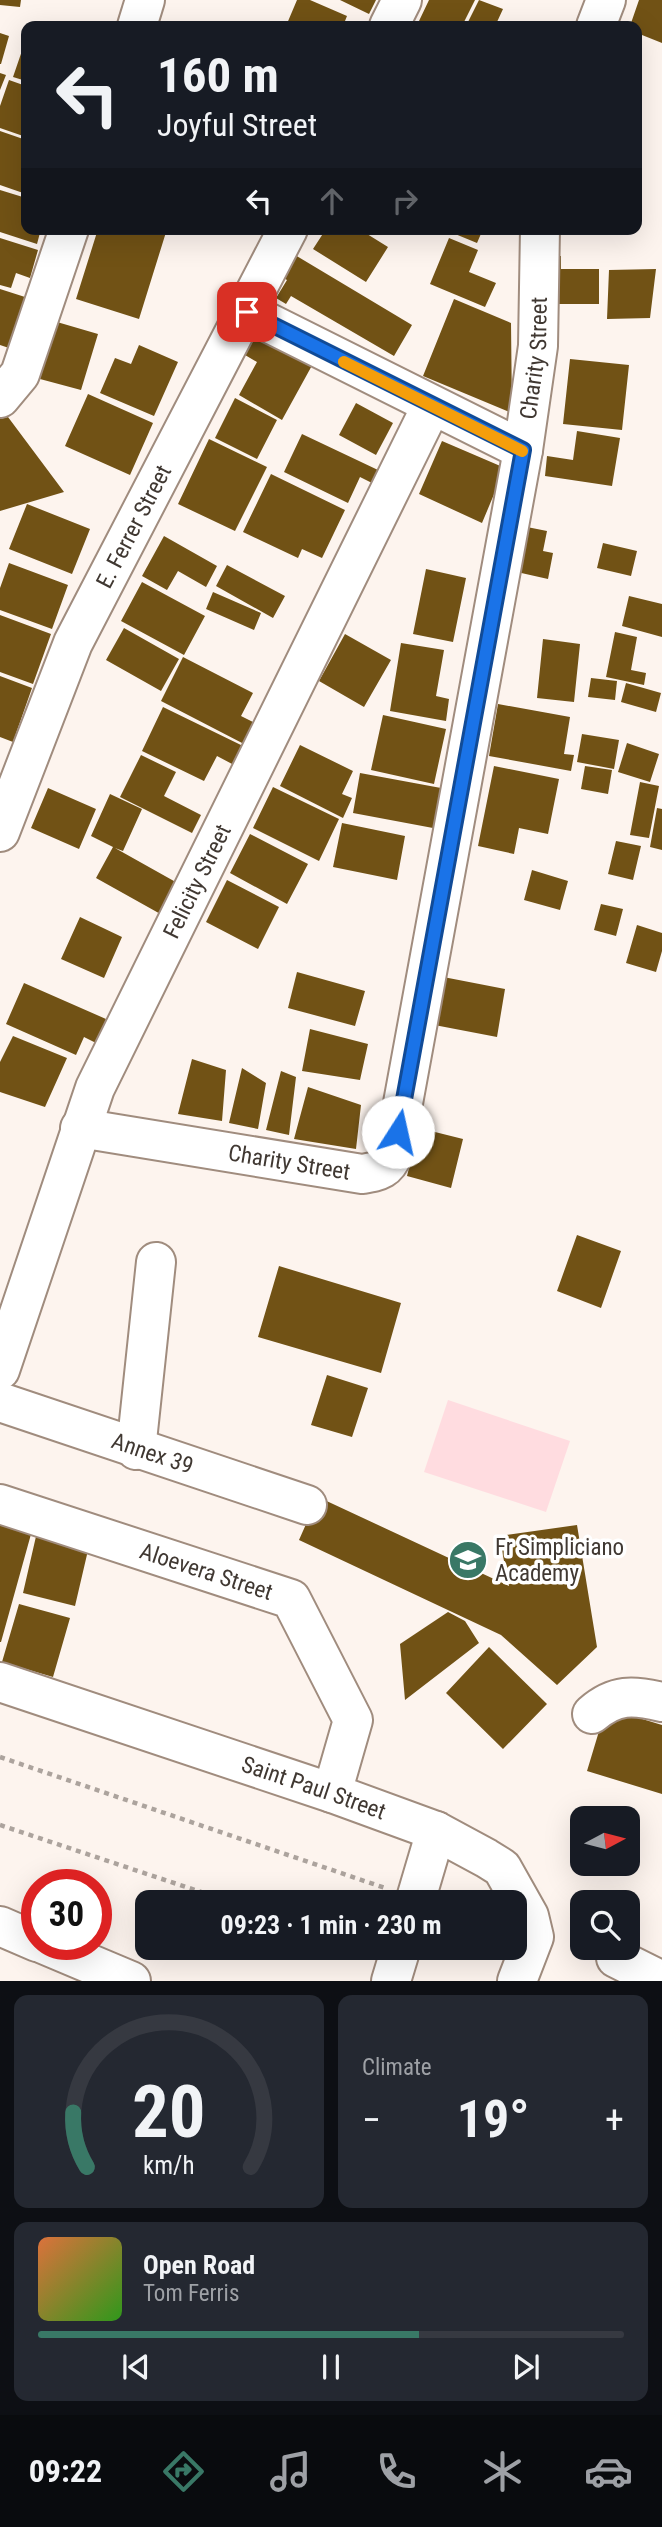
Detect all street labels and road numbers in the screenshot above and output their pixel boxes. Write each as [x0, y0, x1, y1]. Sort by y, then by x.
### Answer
street label: Charity Street [515, 297, 553, 421]
street label: E. Ferrer Street [91, 460, 177, 593]
street label: Felicity Street [158, 820, 237, 943]
street label: Charity Street [226, 1139, 352, 1186]
street label: Annex 39 [108, 1427, 197, 1480]
street label: Aloevera Street [136, 1538, 276, 1606]
street label: Saint Paul Street [238, 1751, 389, 1825]

